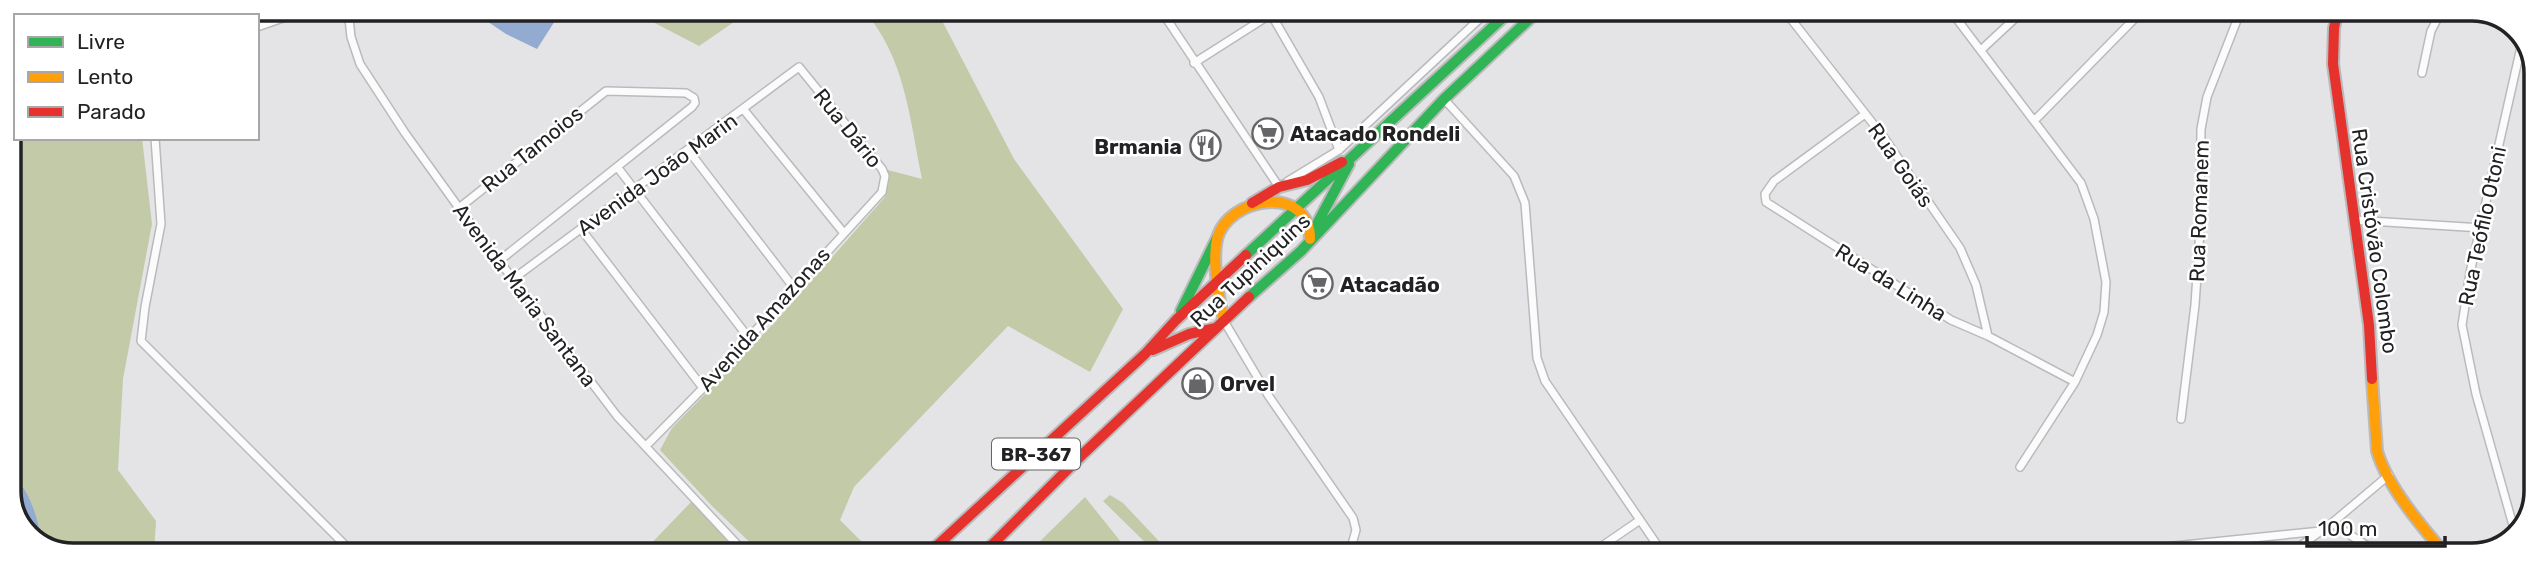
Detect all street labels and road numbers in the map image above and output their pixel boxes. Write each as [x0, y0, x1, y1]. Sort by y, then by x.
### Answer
street label: Rua Dário [809, 83, 887, 173]
street label: Rua Tamoios [476, 101, 588, 197]
street label: Avenida João Marin [572, 108, 742, 240]
street label: Rua Goiás [1863, 118, 1939, 212]
street label: Rua Cristóvão Colombo [2347, 127, 2403, 355]
street label: Rua Romanem [2184, 139, 2214, 283]
street label: Rua Teófilo Otoni [2453, 144, 2511, 308]
street label: Avenida Maria Santana [448, 198, 602, 392]
street label: Rua Tupiniquins [1185, 208, 1315, 332]
street label: Rua da Linha [1831, 238, 1951, 326]
street label: Avenida Amazonas [693, 242, 835, 396]
road number: BR-367 [992, 438, 1080, 470]

